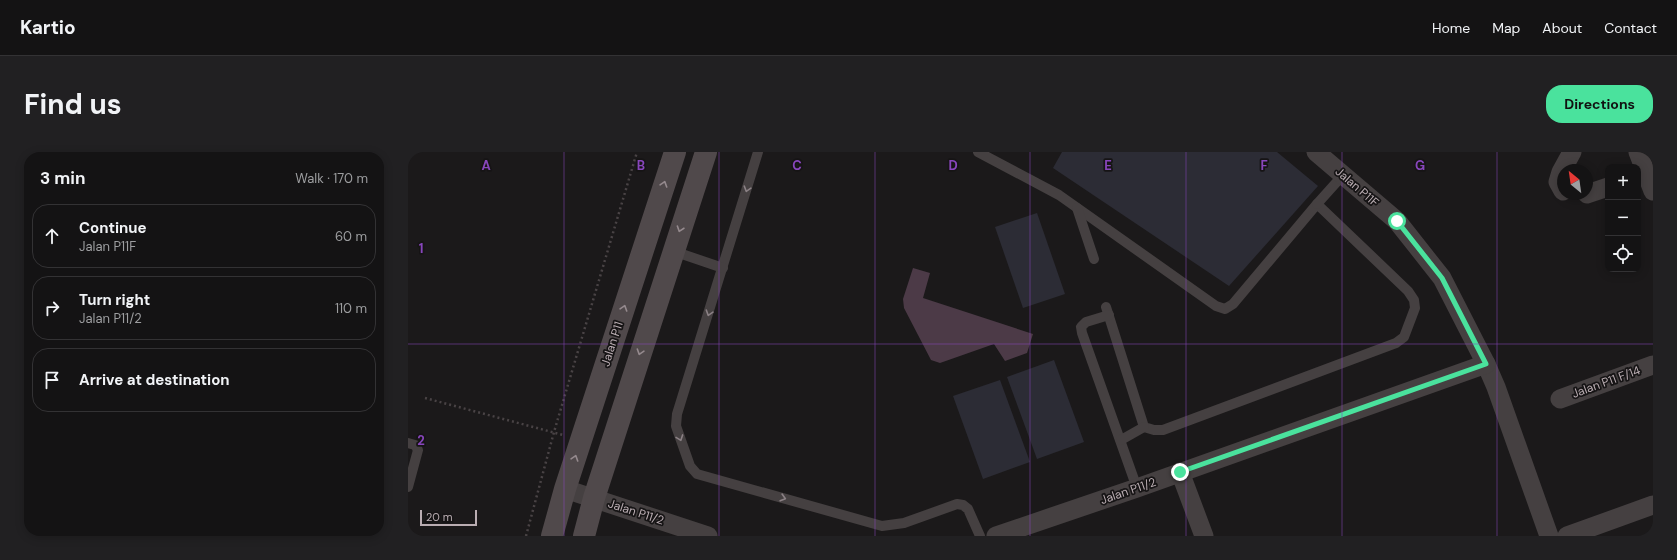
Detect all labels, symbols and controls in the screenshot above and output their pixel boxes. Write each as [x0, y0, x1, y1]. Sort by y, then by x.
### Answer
text: Kartio [20, 15, 76, 40]
text: Home [1432, 19, 1470, 37]
text: Map [1492, 19, 1520, 37]
text: About [1542, 19, 1582, 37]
text: Contact [1604, 19, 1657, 37]
button: Directions [1546, 85, 1653, 123]
text: Find us [24, 86, 122, 123]
text: A [481, 157, 491, 174]
text: B [637, 157, 645, 174]
text: C [792, 157, 802, 174]
text: D [948, 157, 958, 174]
text: E [1104, 157, 1112, 174]
text: F [1260, 157, 1268, 174]
text: G [1415, 157, 1425, 174]
street label: Jalan P11F [1332, 164, 1383, 211]
north arrow [1557, 164, 1593, 200]
map controls [1605, 164, 1641, 272]
button: + [1605, 164, 1641, 200]
text: 3 min [40, 167, 85, 189]
text: Walk · 170 m [295, 170, 368, 187]
one-way arrow [659, 181, 668, 188]
one-way arrow [743, 186, 752, 193]
button: − [1605, 200, 1641, 236]
route start [1388, 212, 1406, 230]
text: Continue [79, 218, 147, 238]
icon: ahead [41, 225, 63, 247]
one-way arrow [677, 225, 685, 232]
text: 60 m [335, 228, 367, 245]
button: locate [1605, 236, 1641, 272]
text: Jalan P11F [79, 238, 136, 255]
text: 1 [419, 240, 423, 257]
text: Turn right [79, 290, 150, 310]
icon: right [41, 297, 63, 319]
text: 110 m [335, 300, 367, 317]
one-way arrow [619, 305, 627, 312]
text: Jalan P11/2 [79, 310, 142, 327]
one-way arrow [705, 310, 714, 317]
street label: Jalan P11 [597, 320, 627, 368]
one-way arrow [637, 349, 645, 356]
street label: Jalan P11 F/14 [1570, 362, 1642, 402]
icon: arrive [41, 369, 63, 391]
text: Arrive at destination [79, 370, 230, 390]
text: 2 [417, 432, 425, 449]
one-way arrow [675, 434, 684, 441]
one-way arrow [570, 455, 578, 462]
route end [1171, 463, 1189, 481]
street label: Jalan P11/2 [1098, 474, 1158, 508]
one-way arrow [780, 493, 787, 502]
street label: Jalan P11/2 [606, 495, 666, 529]
scale bar [420, 508, 477, 527]
text: 20 m [426, 510, 452, 524]

